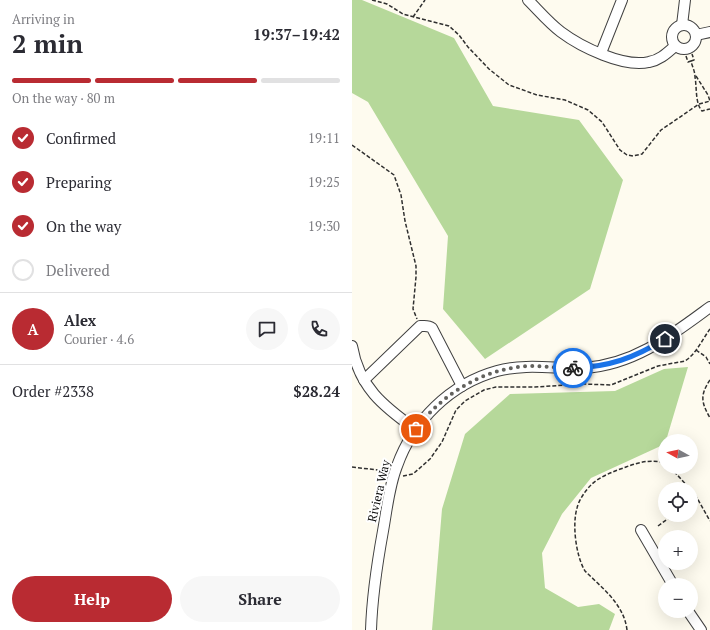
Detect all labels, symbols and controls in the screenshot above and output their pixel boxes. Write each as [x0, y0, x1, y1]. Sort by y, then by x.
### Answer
text: Arriving in [12, 10, 75, 28]
text: 19:37–19:42 [253, 24, 340, 44]
text: 2 min [12, 26, 83, 60]
text: On the way · 80 m [12, 89, 115, 107]
icon: check [12, 127, 34, 149]
text: Confirmed [46, 128, 116, 148]
text: 19:11 [308, 129, 340, 147]
icon: check [12, 171, 34, 193]
text: Preparing [46, 172, 111, 192]
text: 19:25 [308, 173, 340, 191]
icon: check [12, 215, 34, 237]
text: On the way [46, 216, 121, 236]
text: 19:30 [308, 217, 340, 235]
text: Delivered [46, 260, 110, 280]
button: chat [246, 308, 288, 350]
button: phone [298, 308, 340, 350]
text: Alex [64, 310, 96, 330]
text: A [28, 319, 38, 339]
pin [648, 322, 682, 356]
icon: home [654, 328, 676, 350]
text: Courier · 4.6 [64, 330, 134, 348]
courier [553, 348, 593, 388]
icon: bike [562, 357, 584, 379]
text: Order #2338 [12, 381, 94, 401]
text: $28.24 [293, 381, 340, 401]
pin [399, 412, 433, 446]
icon: bag [405, 418, 427, 440]
north arrow [658, 434, 698, 474]
map controls [658, 434, 698, 618]
street label: Riviera Way [364, 458, 393, 523]
button: locate [658, 482, 698, 522]
button: + [658, 530, 698, 570]
button: Help [12, 576, 172, 622]
button: Share [180, 576, 340, 622]
button: − [658, 578, 698, 618]

